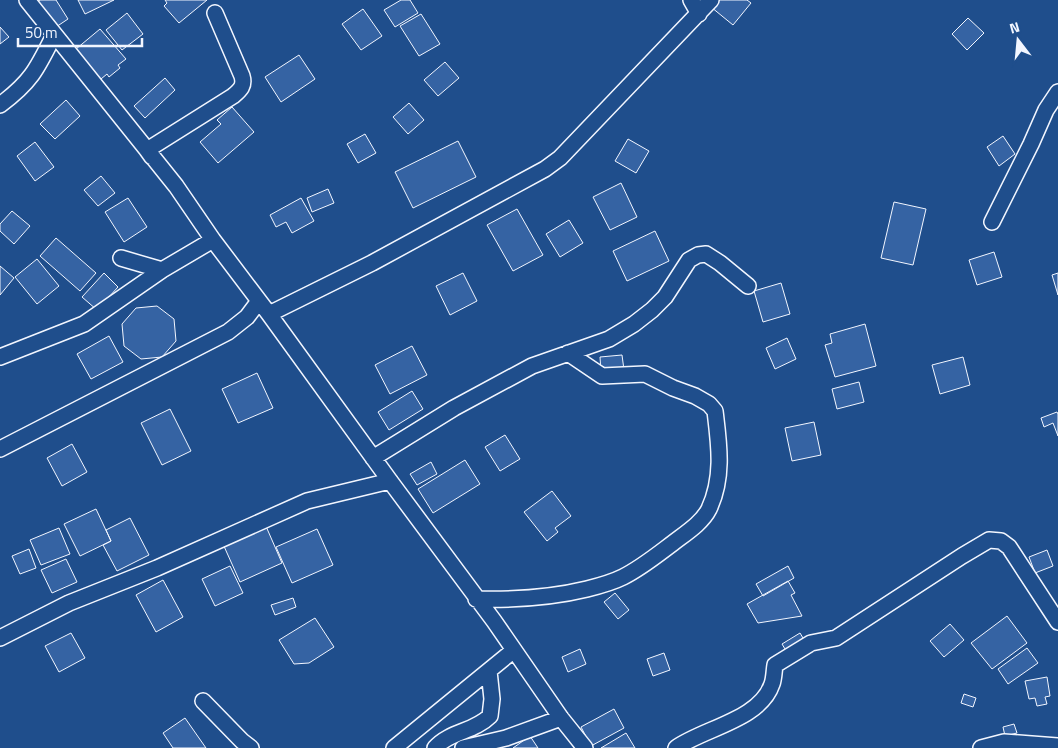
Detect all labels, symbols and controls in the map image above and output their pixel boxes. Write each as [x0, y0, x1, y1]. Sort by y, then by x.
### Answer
scale bar [18, 15, 141, 47]
north arrow [993, 15, 1043, 65]
text: N [1007, 16, 1022, 38]
text: 50 m [25, 21, 58, 44]

